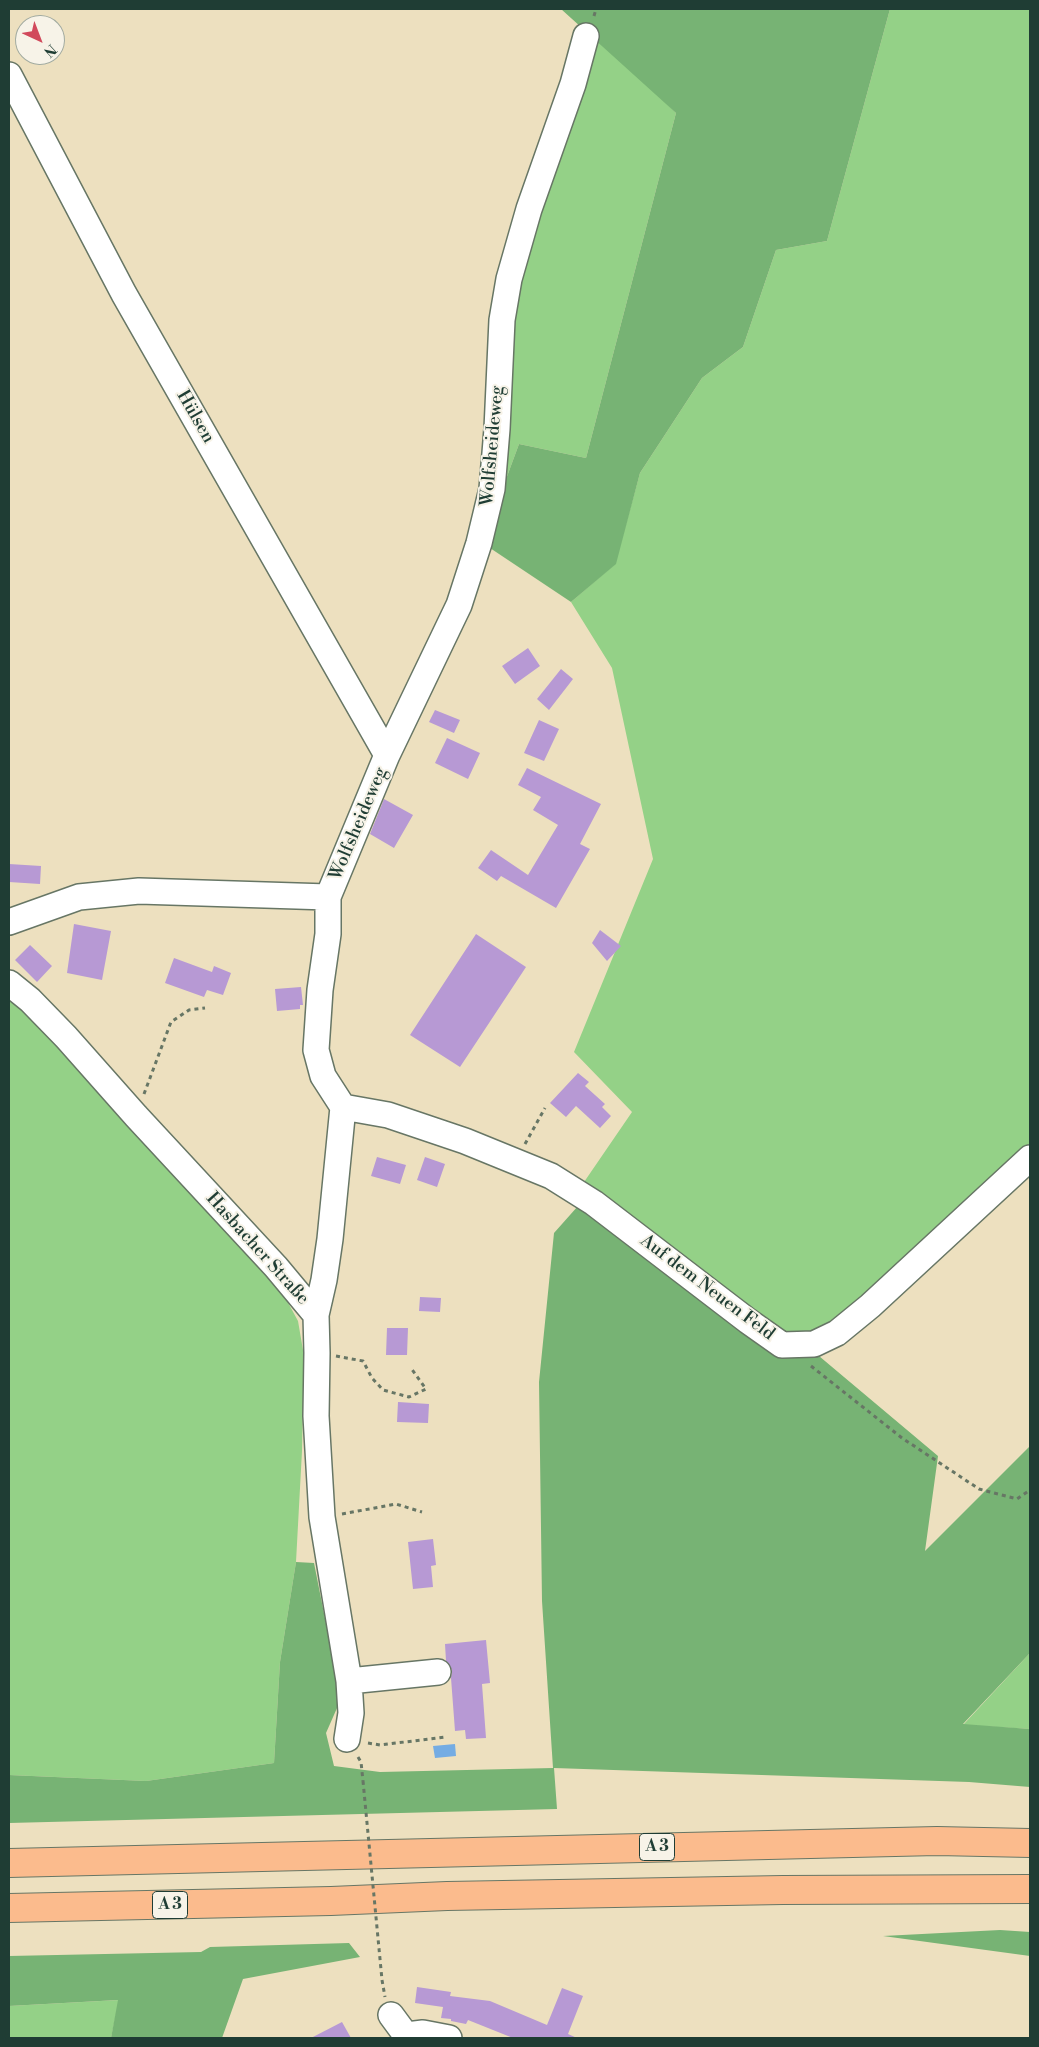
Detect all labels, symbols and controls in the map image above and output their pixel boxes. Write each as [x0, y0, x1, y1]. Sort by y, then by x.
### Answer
north arrow [15, 15, 65, 65]
text: N [39, 40, 60, 61]
street label: Wolfsheideweg [477, 385, 509, 507]
street label: Hülsen [171, 387, 219, 447]
street label: Wolfsheideweg [325, 764, 393, 884]
street label: Hasbacher Straße [201, 1188, 313, 1310]
street label: Auf dem Neuen Feld [635, 1230, 779, 1346]
road number: A 3 [640, 1834, 674, 1860]
road number: A 3 [152, 1892, 188, 1918]

